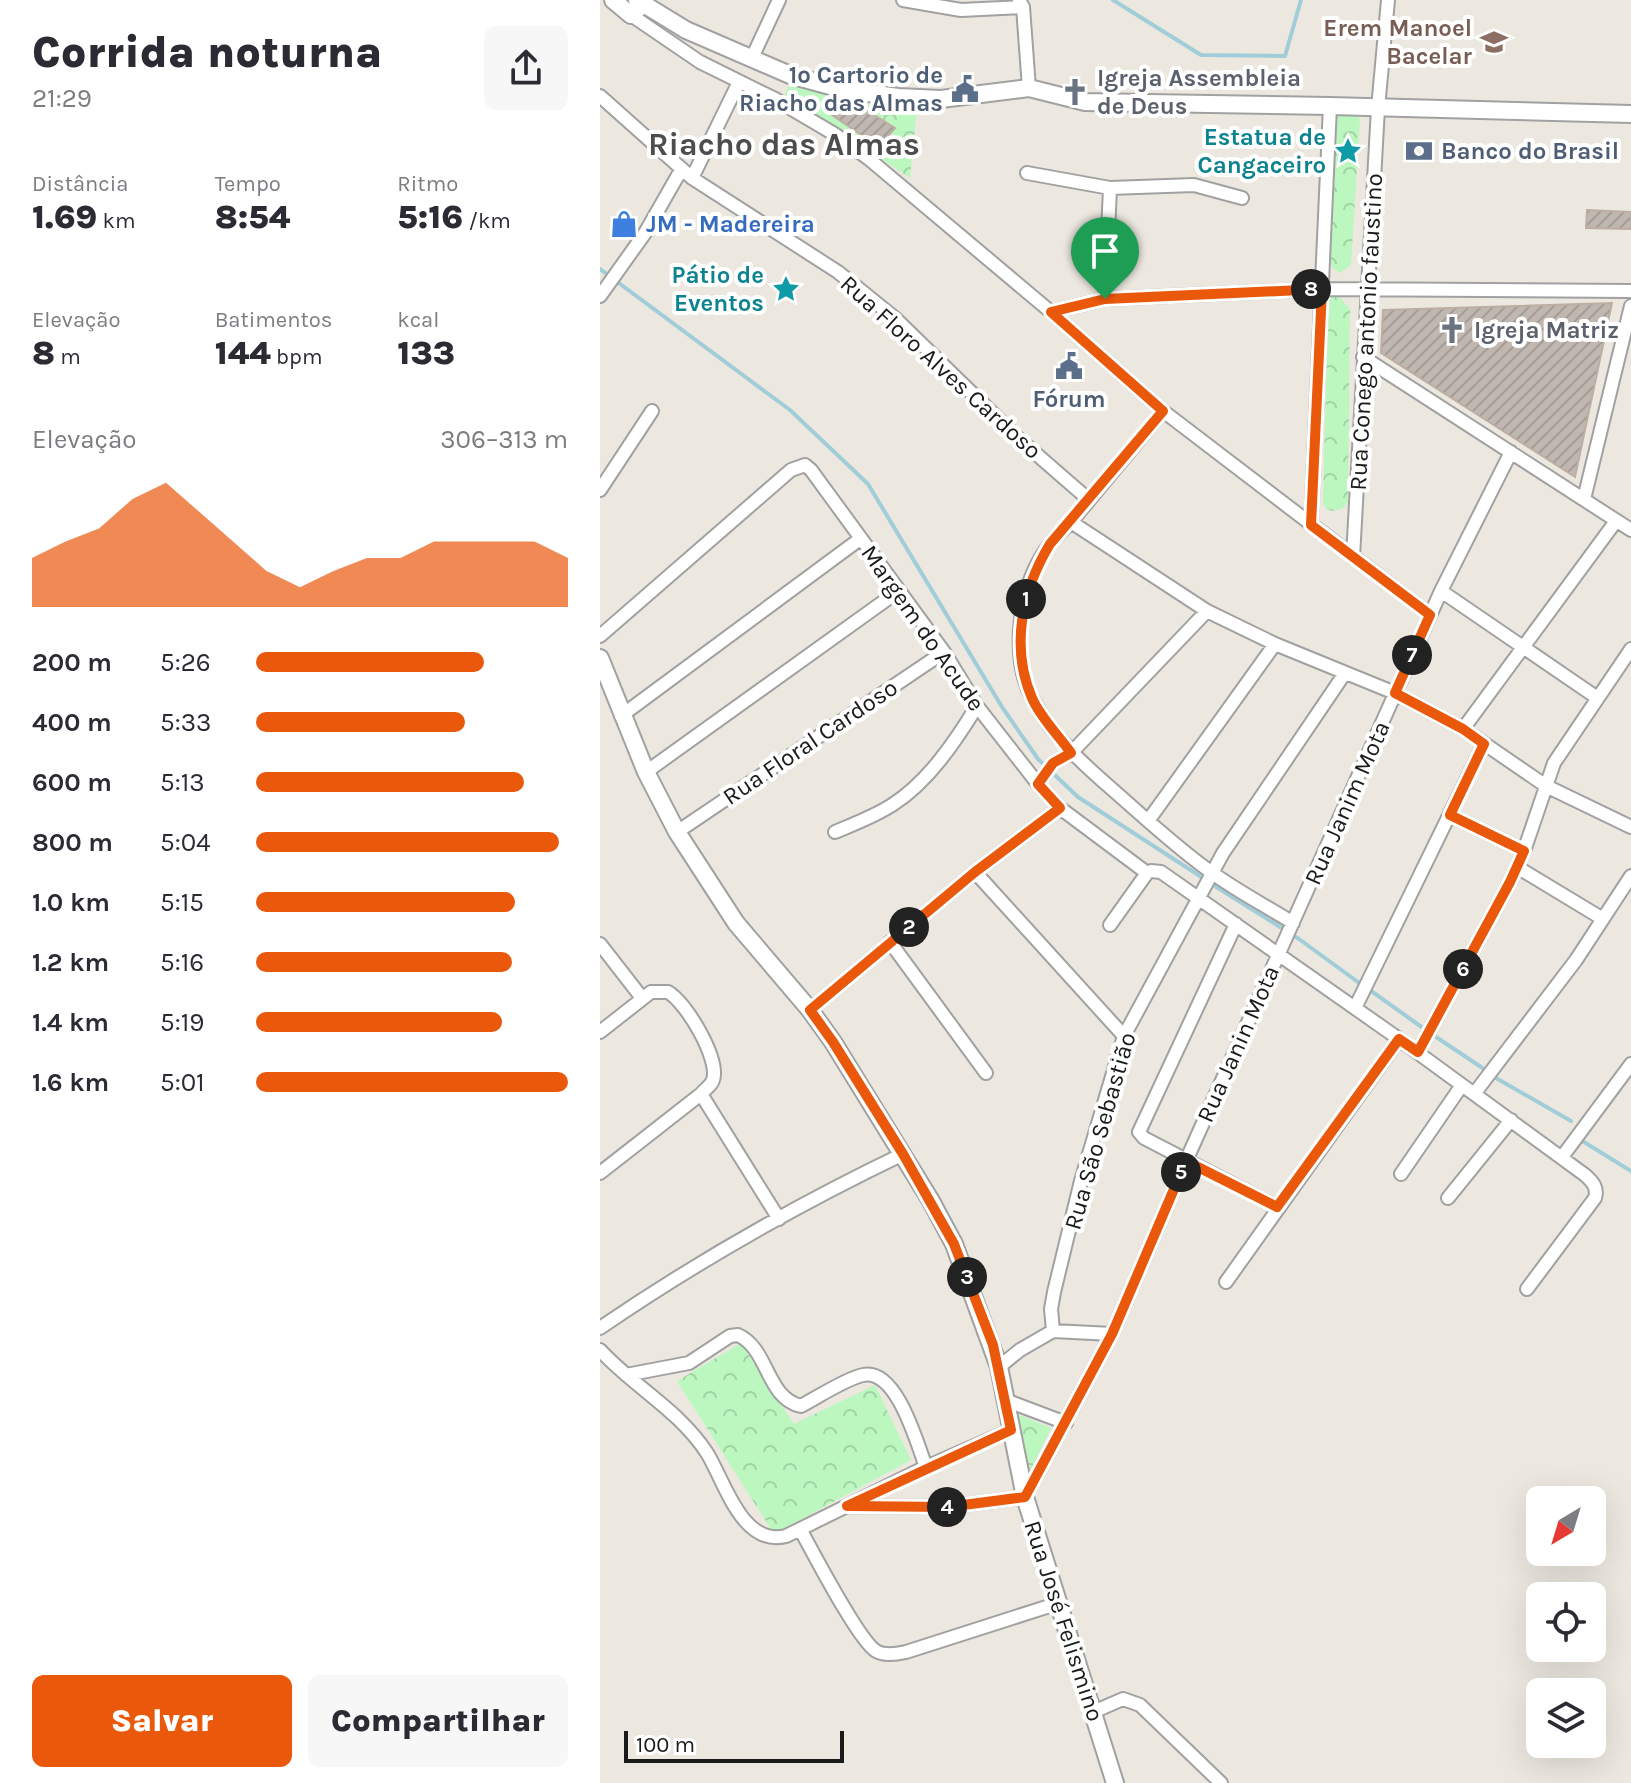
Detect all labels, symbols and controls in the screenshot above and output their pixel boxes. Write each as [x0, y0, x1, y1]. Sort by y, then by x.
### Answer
place label: Erem Manoel Bacelar [1323, 14, 1473, 70]
button: share [484, 26, 568, 110]
text: Corrida noturna [32, 27, 382, 78]
school or university icon: Erem Manoel Bacelar [1479, 27, 1509, 57]
place label: 1º Cartorio de Riacho das Almas [739, 61, 943, 117]
place label: Igreja Assembleia de Deus [1097, 64, 1301, 120]
public building icon: 1º Cartorio de Riacho das Almas [950, 74, 980, 104]
church icon: Igreja Assembleia de Deus [1060, 77, 1090, 107]
text: 21:29 [32, 83, 92, 114]
place label: Estatua de Cangaceiro [1197, 123, 1326, 179]
district label: Riacho das Almas [648, 126, 920, 163]
place icon: Estatua de Cangaceiro [1333, 136, 1363, 166]
bank icon: Banco do Brasil [1404, 136, 1434, 166]
place label: Banco do Brasil [1441, 137, 1619, 165]
text: Distância [32, 171, 128, 197]
text: Tempo [215, 171, 281, 197]
text: Ritmo [397, 171, 458, 197]
street label: Rua Conego antonio faustino [1344, 173, 1388, 491]
text: 1.69 [32, 197, 97, 237]
text: 8:54 [215, 197, 290, 237]
text: 5:16 [397, 197, 463, 237]
text: km [97, 208, 136, 234]
text: /km [463, 208, 511, 234]
shop icon: JM - Madereira [609, 209, 639, 239]
place label: JM - Madereira [646, 210, 815, 238]
pin [1071, 217, 1139, 299]
icon: arrive [1083, 229, 1127, 273]
place label: Pátio de Eventos [672, 261, 764, 317]
street label: Rua Floro Alves Cardoso [835, 269, 1047, 465]
pin: 8 [1291, 269, 1331, 309]
place icon: Pátio de Eventos [771, 274, 801, 304]
text: 8 [1304, 276, 1318, 302]
text: Elevação [32, 307, 120, 333]
text: Batimentos [215, 307, 332, 333]
text: kcal [397, 307, 439, 333]
church icon: Igreja Matriz [1437, 315, 1467, 345]
place label: Igreja Matriz [1474, 316, 1619, 344]
text: 8 [32, 333, 55, 373]
text: 144 [215, 333, 271, 373]
text: 133 [397, 333, 455, 373]
text: m [55, 344, 81, 370]
text: bpm [271, 344, 323, 370]
public building icon: Fórum [1054, 351, 1084, 381]
place label: Fórum [1032, 385, 1106, 413]
text: Elevação [32, 424, 137, 455]
text: 306–313 m [440, 424, 568, 455]
street label: Margem do Acude [855, 540, 991, 716]
pin: 1 [1006, 579, 1046, 619]
text: 1 [1022, 586, 1030, 612]
pin: 7 [1392, 635, 1432, 675]
text: 7 [1407, 642, 1417, 668]
text: 200 m [32, 647, 112, 678]
text: 5:26 [160, 647, 211, 678]
street label: Rua Floral Cardoso [717, 673, 903, 811]
text: 400 m [32, 707, 112, 738]
text: 5:33 [160, 707, 211, 738]
street label: Rua Janim Mota [1298, 717, 1396, 889]
text: 600 m [32, 767, 112, 798]
text: 5:13 [160, 767, 205, 798]
text: 800 m [32, 827, 113, 858]
text: 5:04 [160, 827, 211, 858]
text: 1.0 km [32, 887, 110, 918]
text: 5:15 [160, 887, 204, 918]
pin: 2 [889, 907, 929, 947]
text: 2 [902, 914, 916, 940]
text: 1.2 km [32, 947, 109, 978]
text: 5:16 [160, 947, 204, 978]
pin: 6 [1443, 949, 1483, 989]
text: 6 [1456, 956, 1470, 982]
street label: Rua Janin Mota [1191, 961, 1285, 1127]
text: 1.4 km [32, 1007, 109, 1038]
text: 5:19 [160, 1007, 204, 1038]
street label: Rua São Sebastião [1058, 1029, 1142, 1233]
text: 1.6 km [32, 1067, 109, 1098]
text: 5:01 [160, 1067, 205, 1098]
pin: 5 [1161, 1152, 1201, 1192]
text: 5 [1175, 1159, 1187, 1185]
pin: 3 [947, 1257, 987, 1297]
text: 3 [960, 1264, 974, 1290]
north arrow [1526, 1486, 1606, 1566]
map controls [1526, 1486, 1606, 1758]
pin: 4 [927, 1487, 967, 1527]
text: 4 [940, 1494, 954, 1520]
street label: Rua José Felismino [1018, 1517, 1110, 1725]
button: locate [1526, 1582, 1606, 1662]
button: Salvar [32, 1675, 292, 1767]
button: Compartilhar [308, 1675, 568, 1767]
button: layers [1526, 1678, 1606, 1758]
scale bar [624, 1727, 844, 1763]
text: 100 m [636, 1732, 695, 1758]

